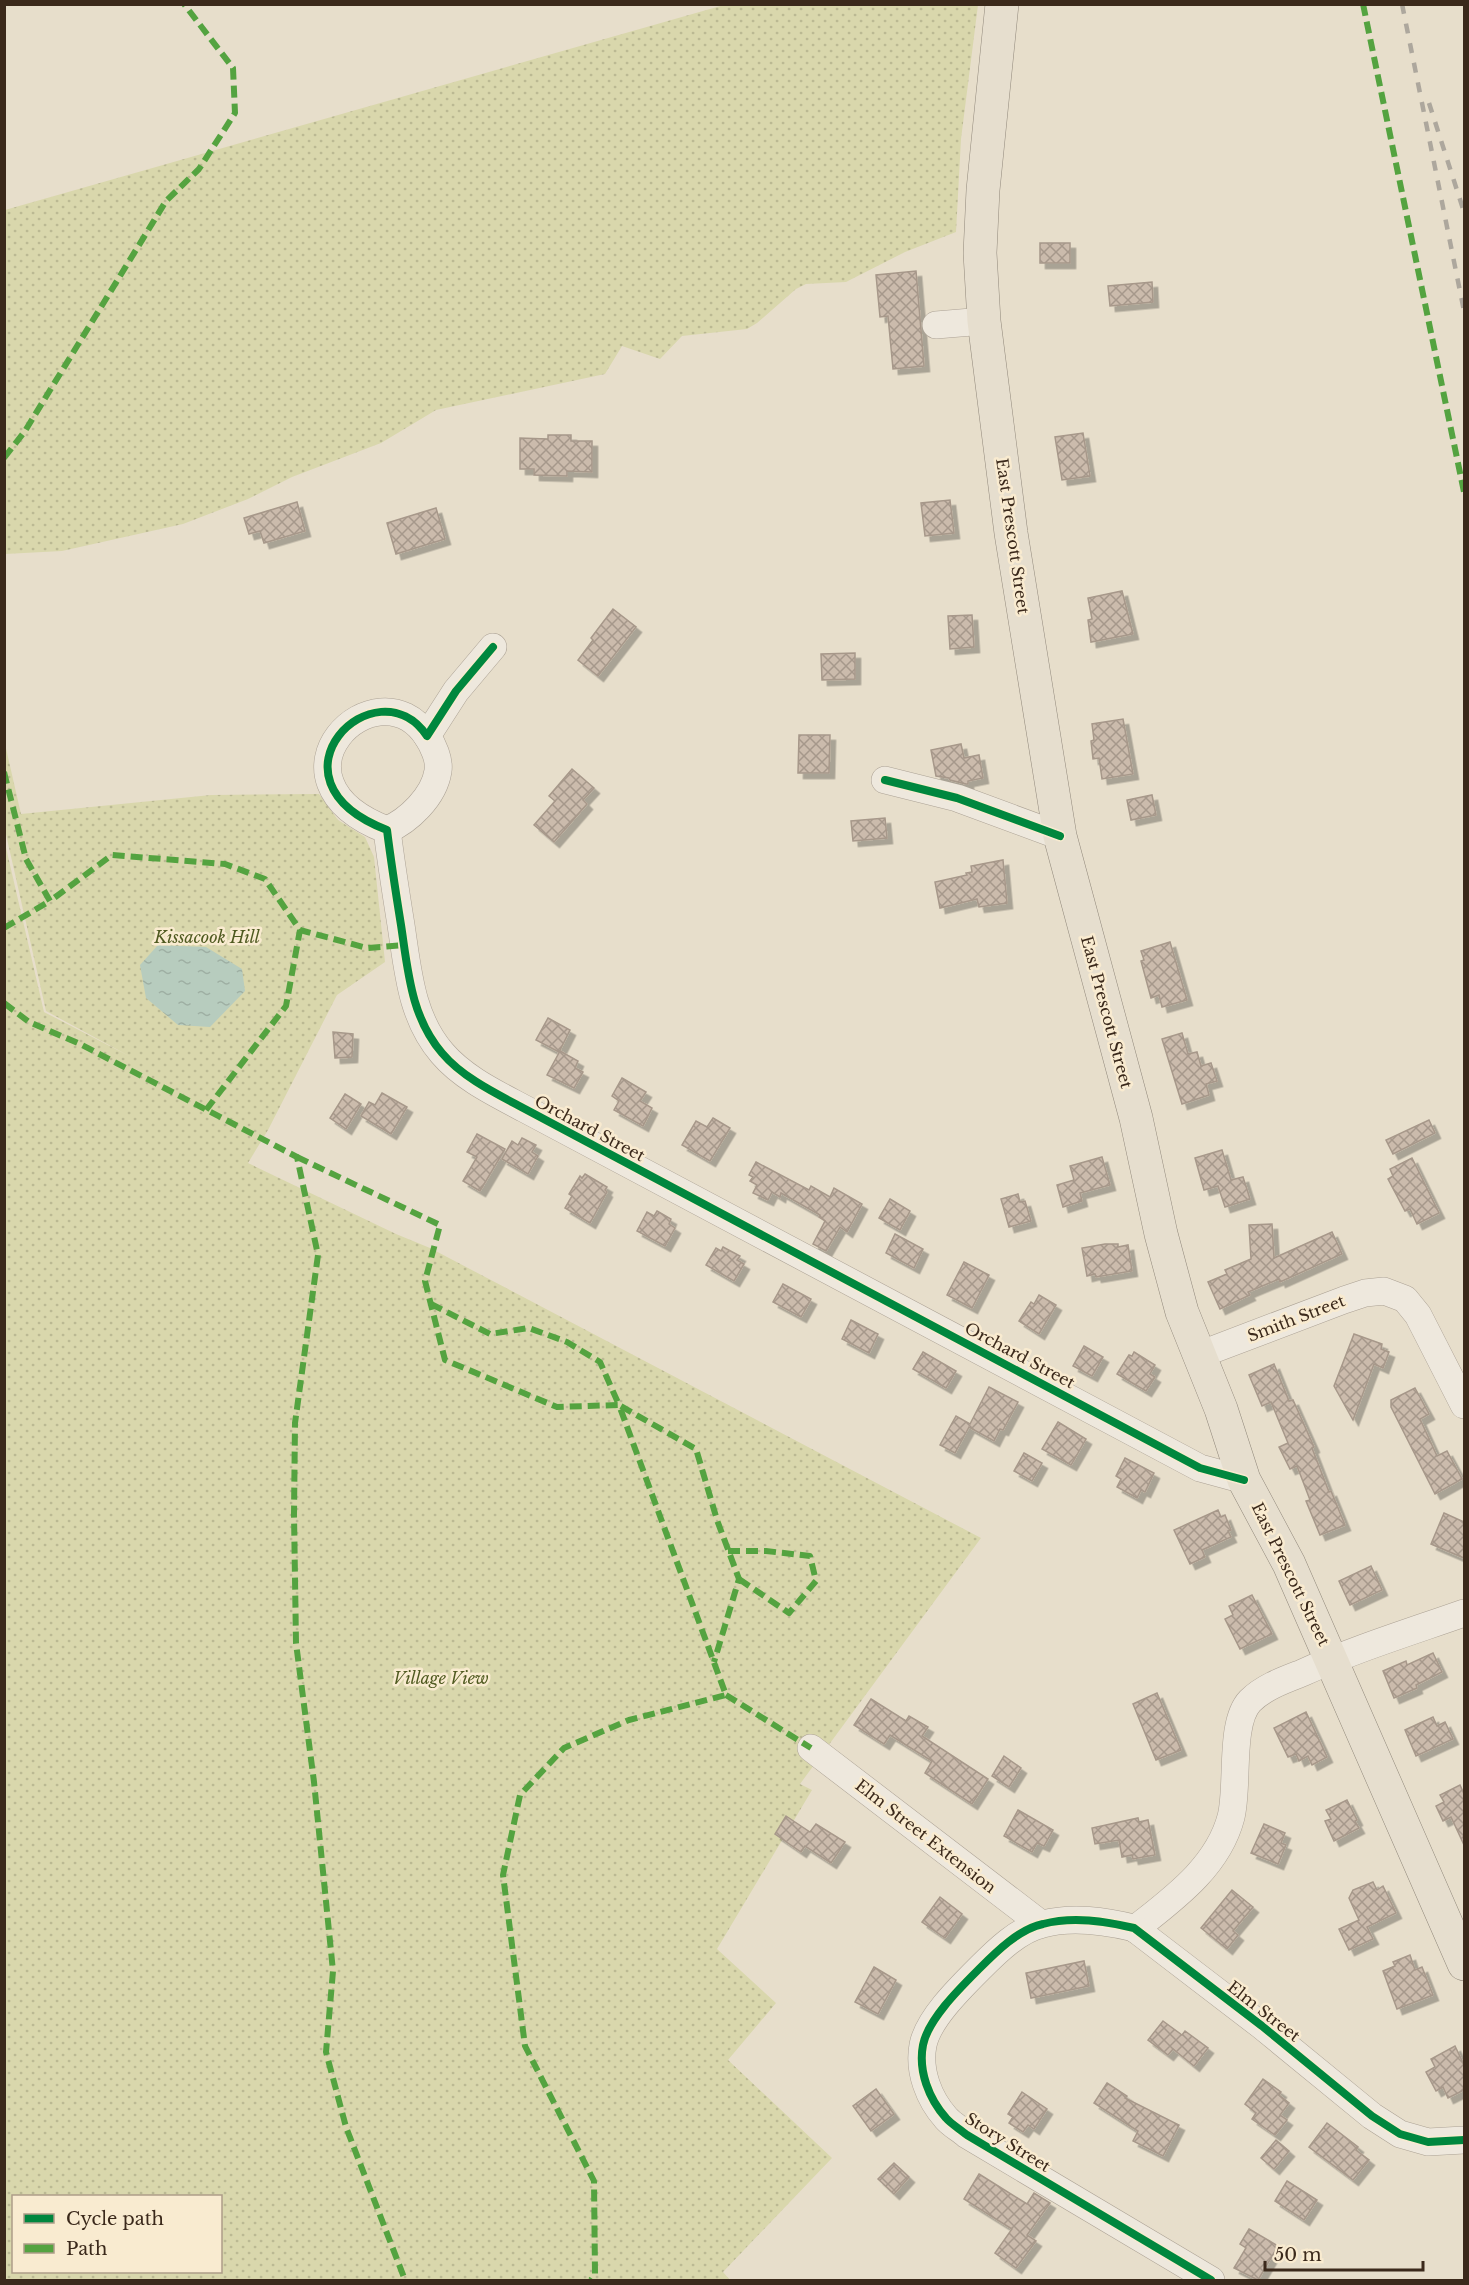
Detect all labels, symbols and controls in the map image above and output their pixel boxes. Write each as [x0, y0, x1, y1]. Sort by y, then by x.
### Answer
street label: East Prescott Street [992, 457, 1034, 615]
park label: Kissacook Hill [153, 927, 261, 947]
street label: East Prescott Street [1077, 934, 1137, 1090]
street label: Orchard Street [531, 1091, 649, 1165]
street label: Smith Street [1244, 1290, 1348, 1346]
street label: Orchard Street [961, 1318, 1079, 1392]
street label: East Prescott Street [1248, 1499, 1334, 1649]
park label: Village View [393, 1668, 489, 1688]
street label: Elm Street Extension [852, 1775, 1000, 1897]
street label: Elm Street [1224, 1976, 1304, 2046]
street label: Story Street [962, 2108, 1054, 2176]
legend [12, 2195, 222, 2273]
text: Cycle path [66, 2208, 164, 2230]
scale bar [1265, 2234, 1422, 2272]
text: Path [66, 2238, 107, 2260]
text: 50 m [1274, 2244, 1322, 2266]

